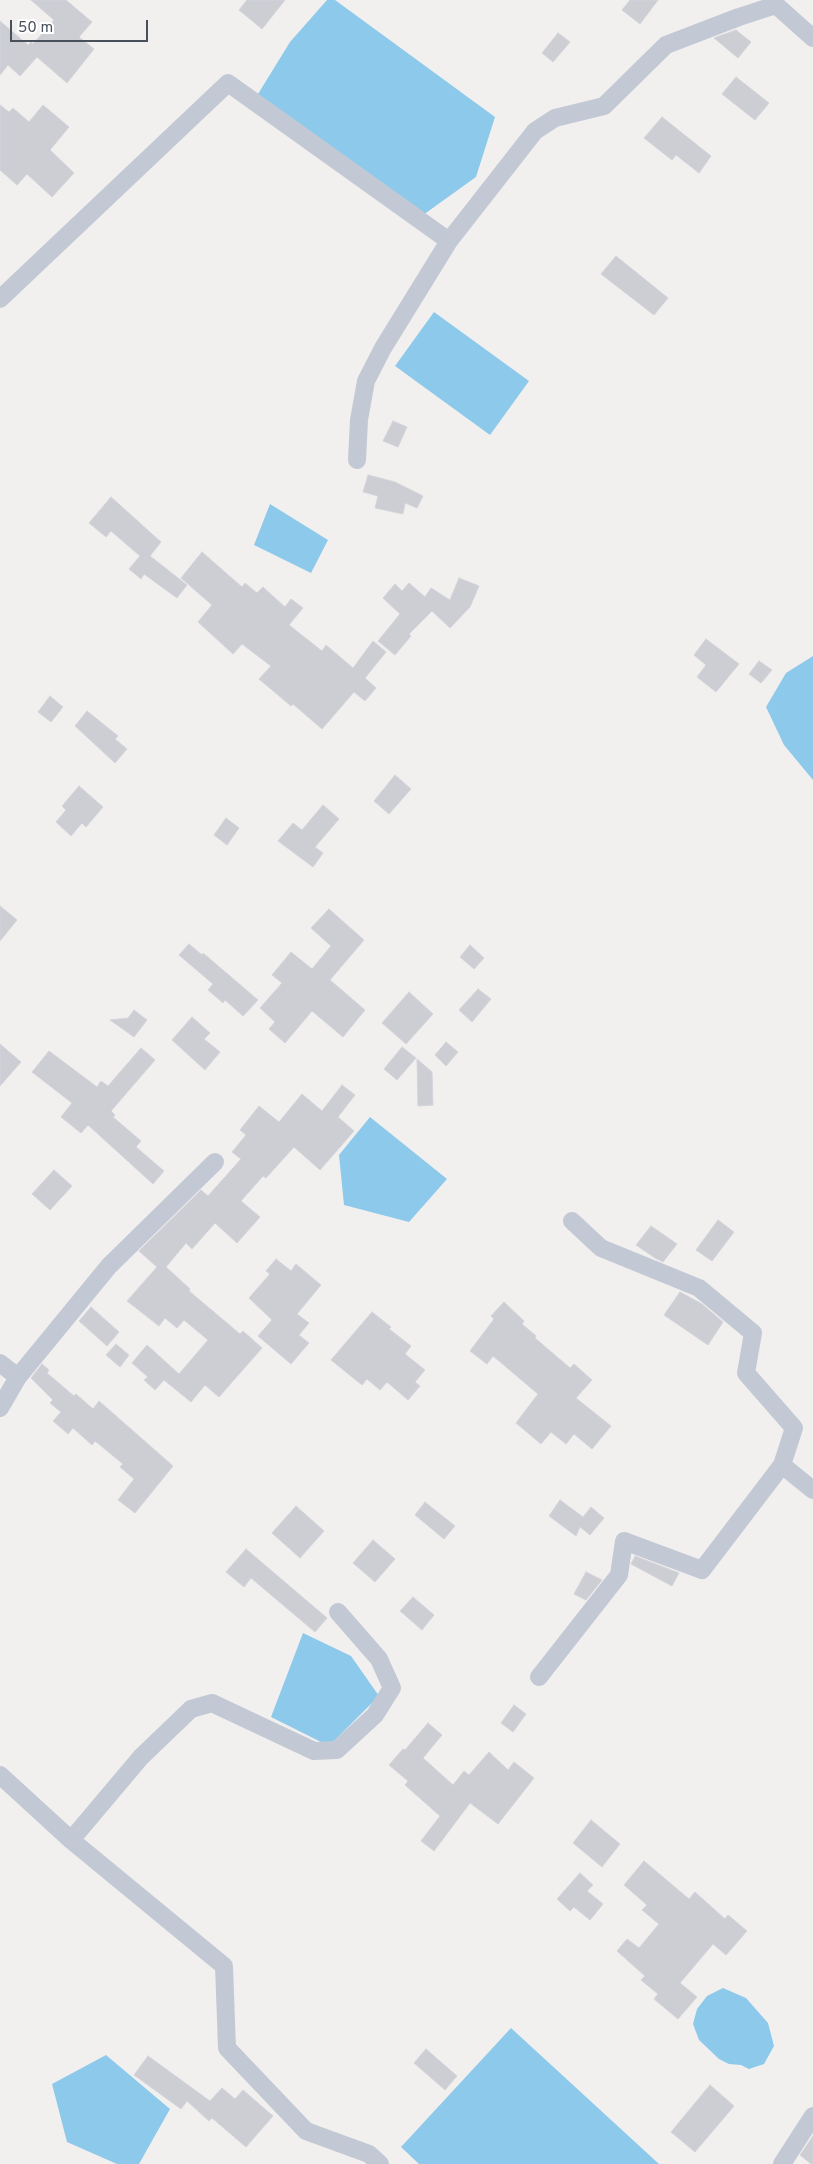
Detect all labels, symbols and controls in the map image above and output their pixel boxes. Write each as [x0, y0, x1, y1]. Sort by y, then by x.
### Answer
scale bar [12, 10, 150, 42]
text: 50 m [18, 19, 53, 38]

